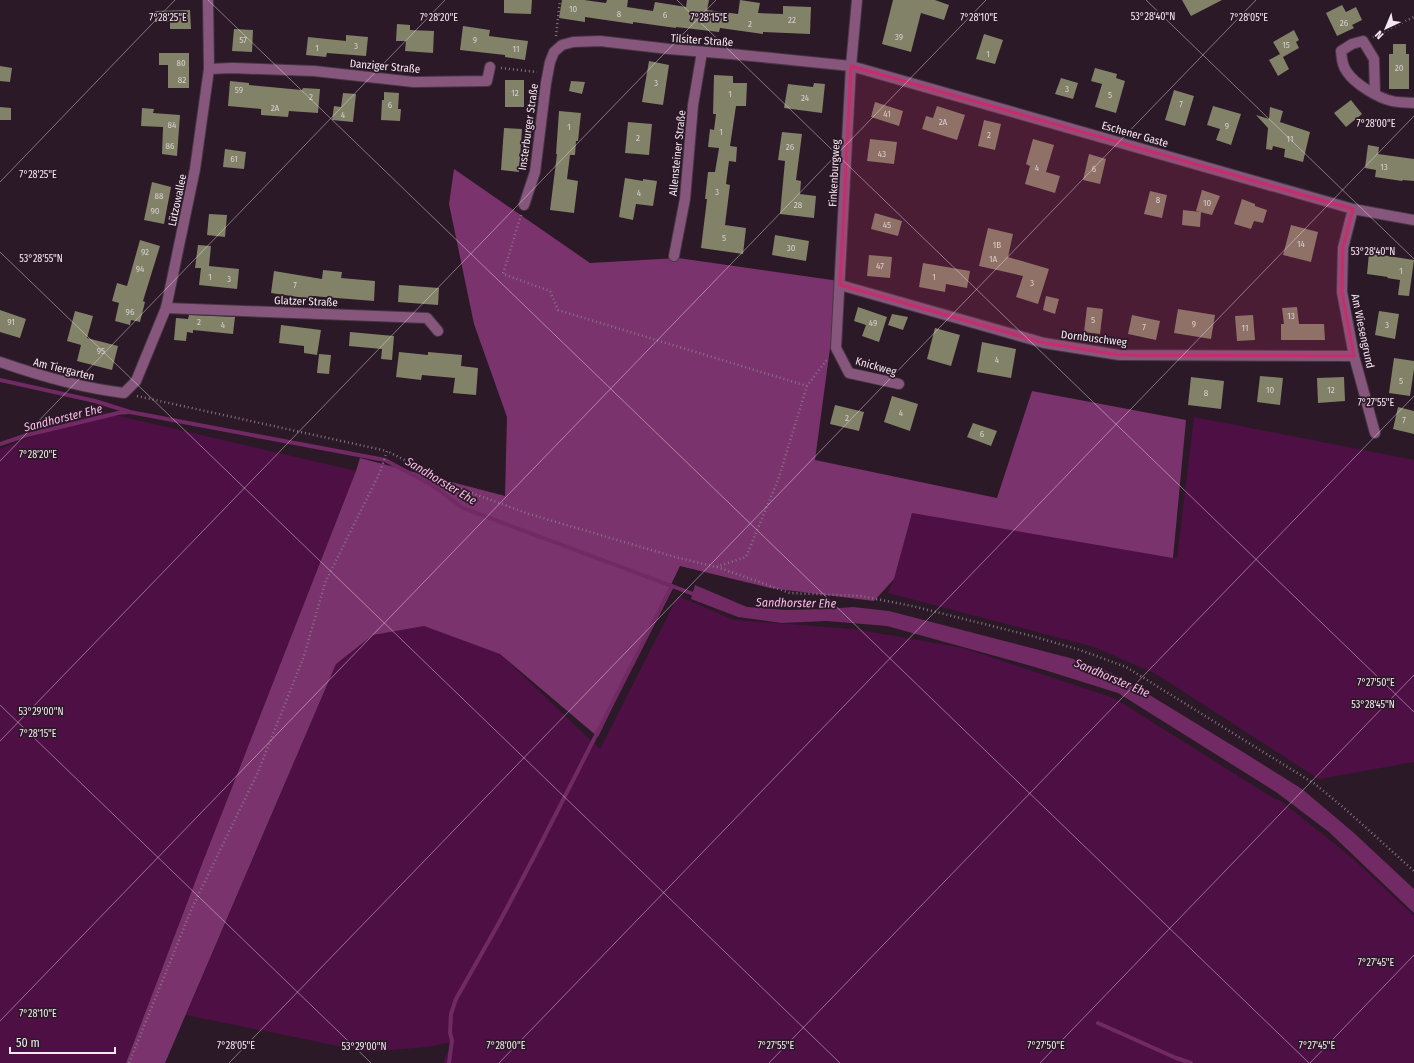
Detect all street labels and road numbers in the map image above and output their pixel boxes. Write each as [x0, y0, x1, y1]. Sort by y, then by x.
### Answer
street label: Tilsiter Straße [670, 32, 734, 49]
street label: Danziger Straße [349, 57, 421, 76]
street label: Insterburger Straße [516, 83, 541, 171]
street label: Allensteiner Straße [667, 110, 688, 197]
street label: Eschener Gaste [1100, 119, 1170, 150]
street label: Finkenburgweg [826, 138, 843, 207]
street label: Lützowallee [166, 173, 189, 227]
street label: Am Wiesengrund [1348, 293, 1377, 369]
street label: Glatzer Straße [274, 294, 338, 309]
street label: Dornbuschweg [1060, 328, 1129, 349]
street label: Knickweg [854, 354, 899, 379]
street label: Am Tiergarten [32, 356, 96, 383]

